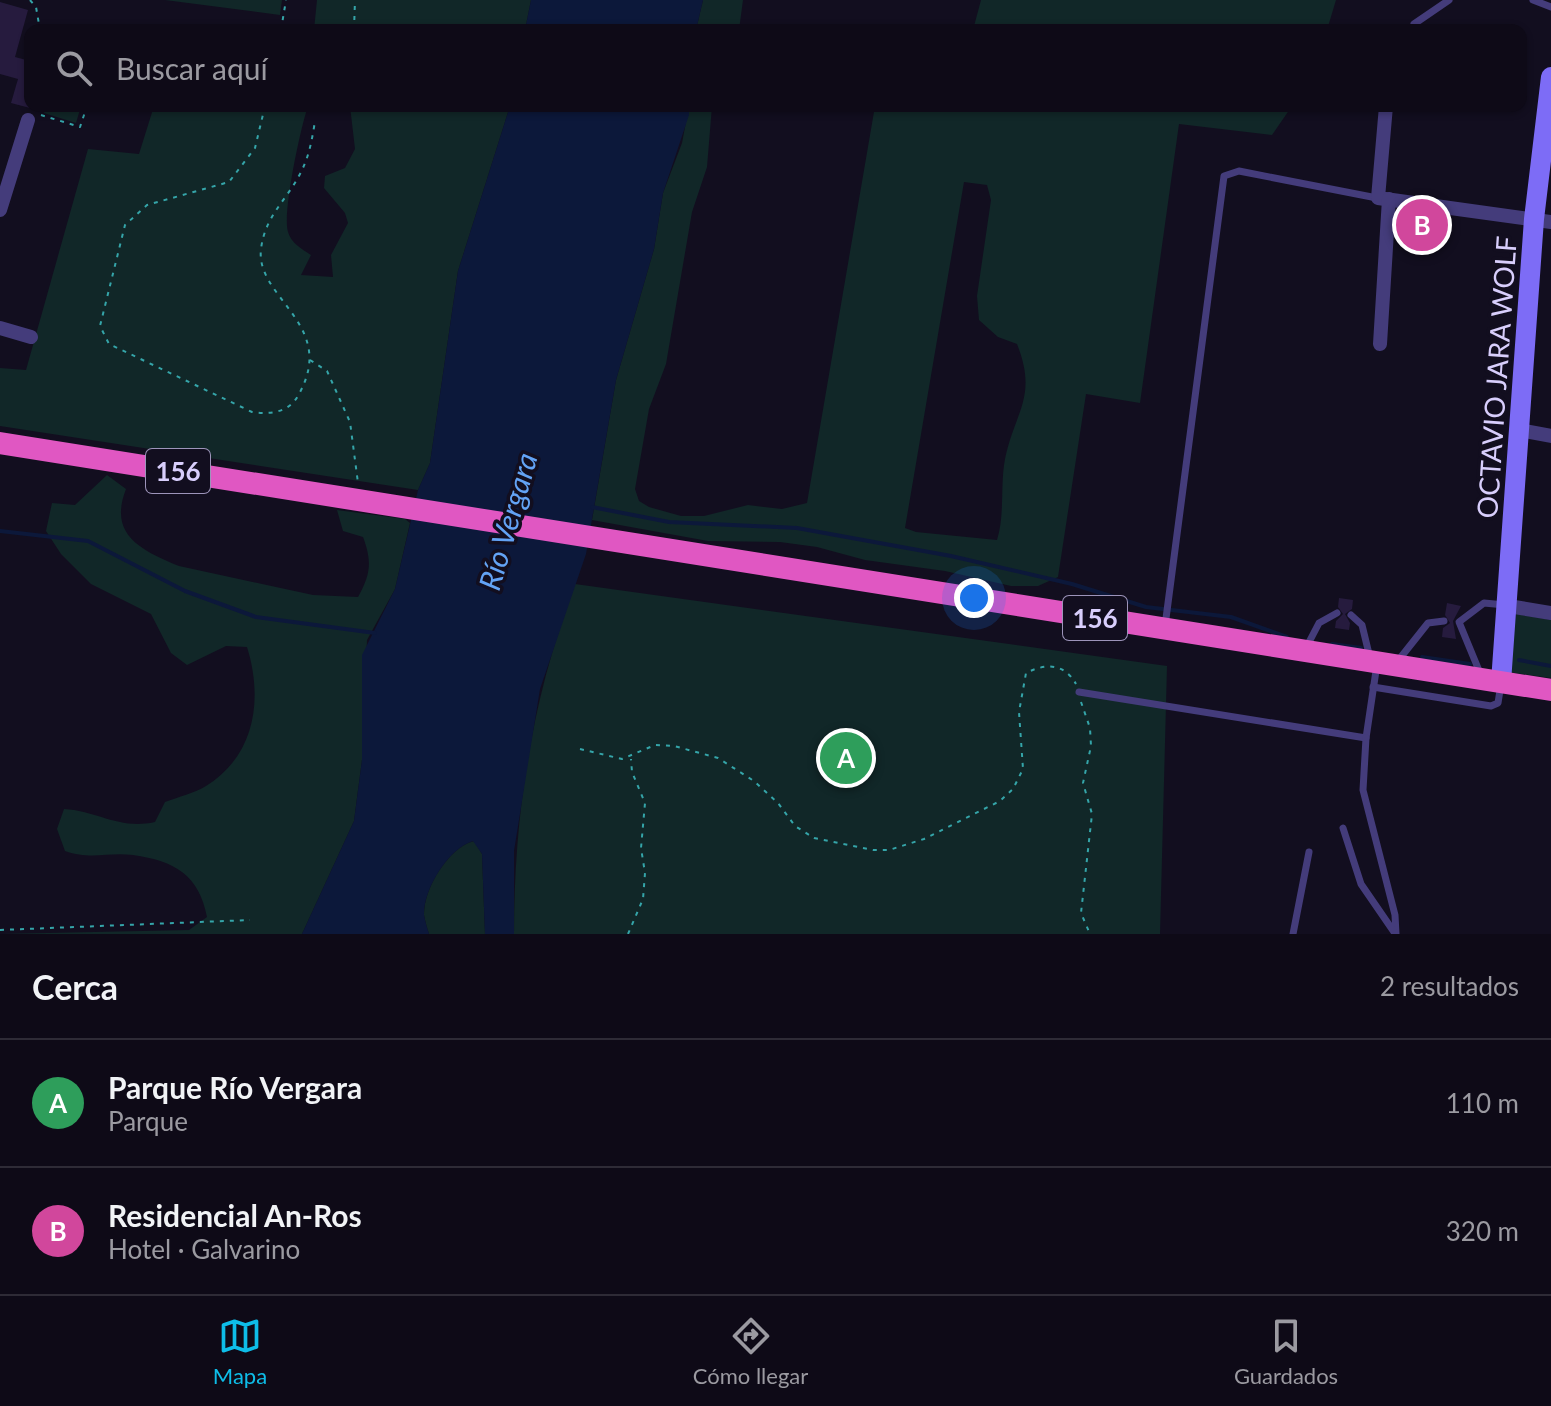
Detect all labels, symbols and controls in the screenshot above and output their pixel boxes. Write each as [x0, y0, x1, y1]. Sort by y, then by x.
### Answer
search box [24, 24, 1527, 112]
icon: search [52, 46, 96, 90]
text: Buscar aquí [116, 50, 268, 86]
pin: B [1396, 195, 1448, 255]
street label: OCTAVIO JARA WOLF [1469, 235, 1523, 519]
water label: Río Vergara [470, 448, 544, 594]
road number: 156 [146, 449, 210, 493]
your location [954, 578, 994, 618]
road number: 156 [1063, 596, 1127, 640]
pin: A [820, 728, 872, 788]
text: Cerca [32, 966, 118, 1007]
text: 2 resultados [1380, 970, 1519, 1002]
text: Parque Río Vergara [108, 1069, 362, 1105]
text: A [49, 1087, 67, 1119]
text: 110 m [1446, 1087, 1519, 1119]
text: Parque [108, 1105, 188, 1137]
text: Residencial An-Ros [108, 1197, 362, 1233]
text: B [49, 1215, 67, 1247]
text: 320 m [1446, 1215, 1519, 1247]
text: Hotel · Galvarino [108, 1233, 300, 1265]
tab: Mapa [213, 1314, 267, 1389]
tab: Cómo llegar [693, 1314, 808, 1389]
tab: Guardados [1234, 1314, 1338, 1389]

